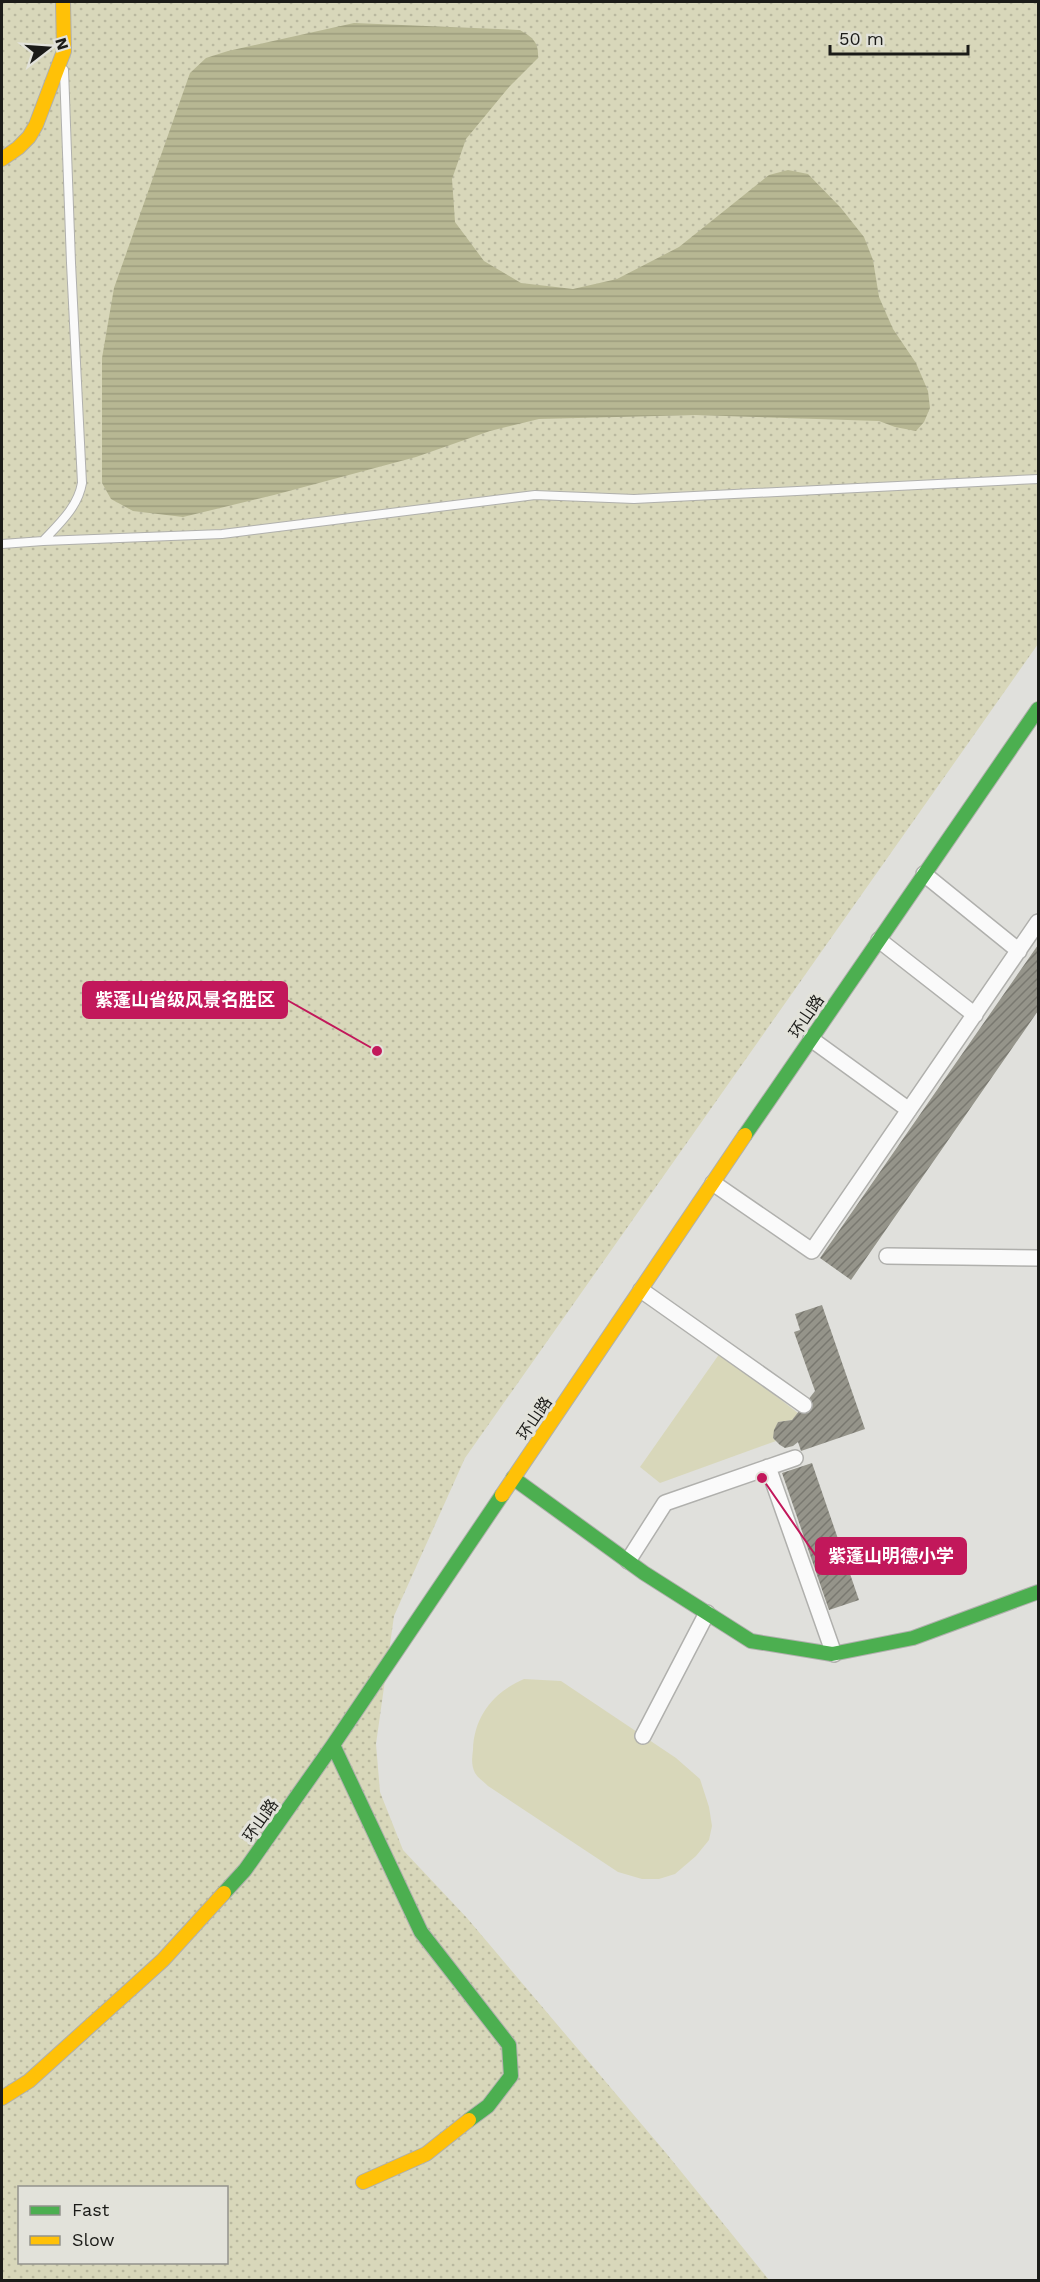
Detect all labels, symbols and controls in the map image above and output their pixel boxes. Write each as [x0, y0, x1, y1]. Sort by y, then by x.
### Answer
north arrow [18, 18, 78, 78]
scale bar [830, 18, 968, 56]
text: 50 m [839, 28, 884, 49]
text: N [51, 35, 73, 52]
callout: 紫蓬山省级风景名胜区 [83, 982, 287, 1018]
text: 紫蓬山省级风景名胜区 [95, 989, 275, 1010]
street label: 环山路 [785, 991, 828, 1041]
street label: 环山路 [513, 1393, 556, 1443]
callout: 紫蓬山明德小学 [816, 1538, 966, 1574]
text: 紫蓬山明德小学 [828, 1545, 954, 1566]
street label: 环山路 [239, 1795, 282, 1845]
legend [18, 2186, 228, 2264]
text: Fast [72, 2199, 110, 2220]
text: Slow [72, 2229, 115, 2250]

